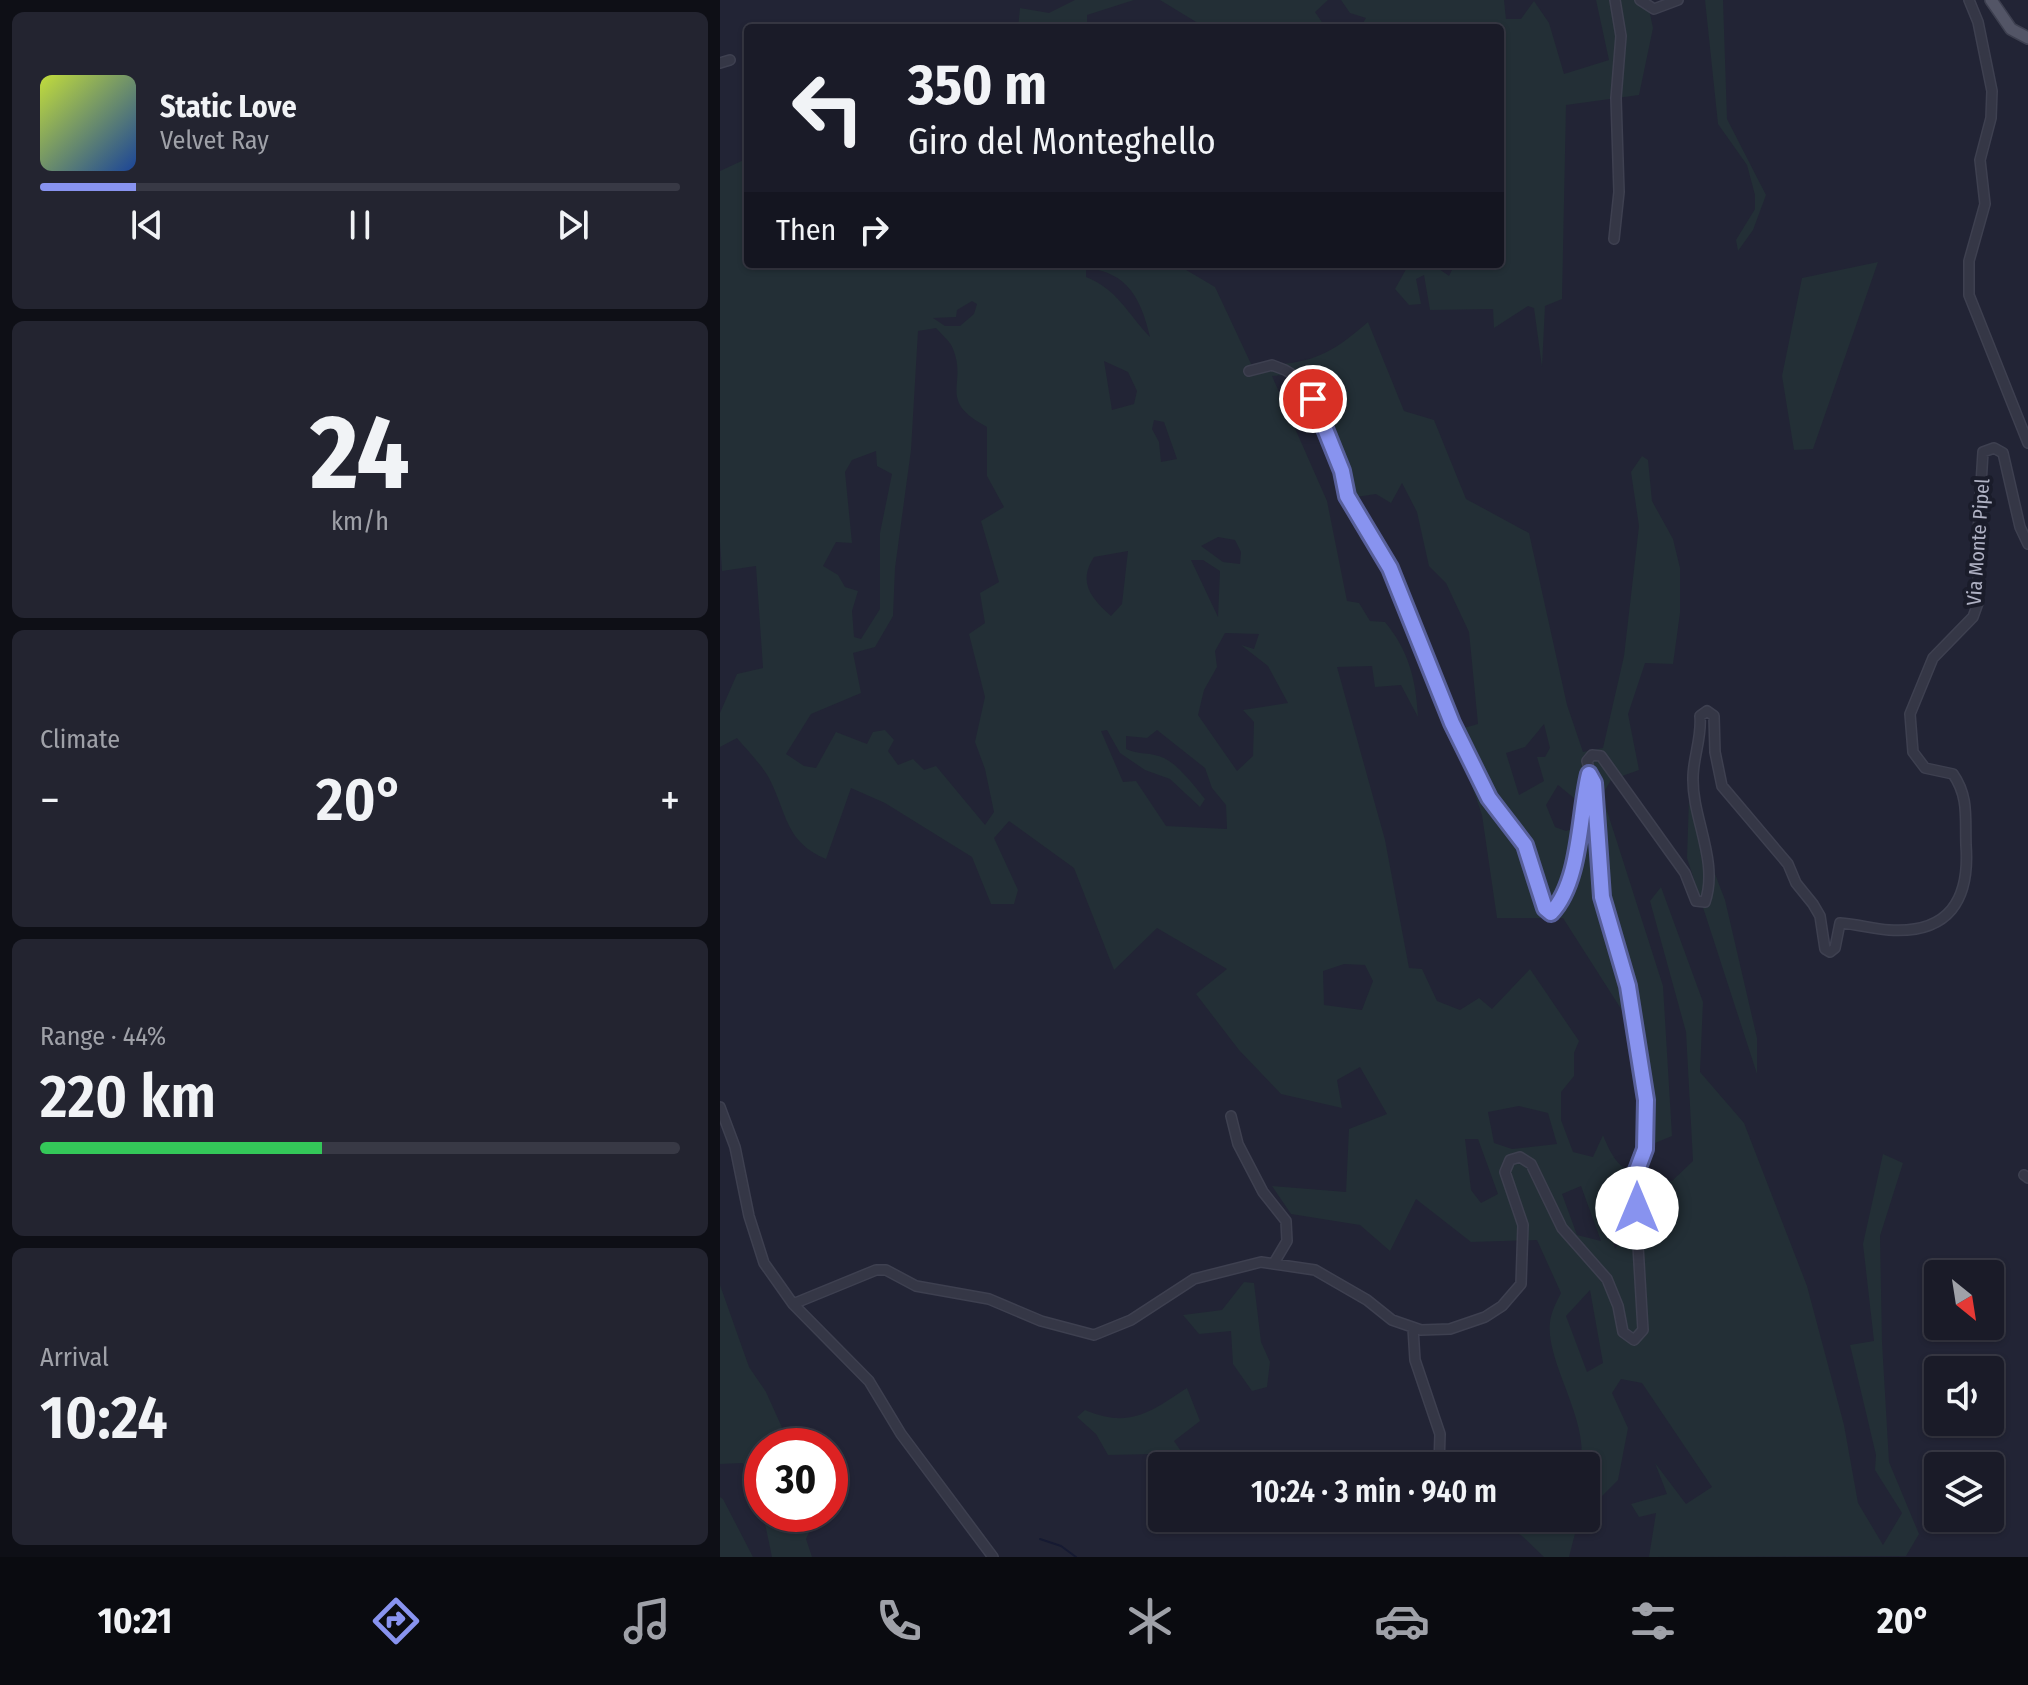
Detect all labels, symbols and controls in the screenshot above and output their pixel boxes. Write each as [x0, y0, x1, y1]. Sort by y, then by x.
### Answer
text: 350 m [908, 52, 1047, 119]
icon: left [776, 56, 880, 160]
text: Static Love [160, 89, 297, 125]
text: Giro del Monteghello [908, 120, 1216, 164]
text: Velvet Ray [160, 125, 269, 156]
icon: previous [125, 203, 169, 247]
icon: pause [338, 203, 382, 247]
icon: next [551, 203, 595, 247]
icon: right [852, 208, 896, 252]
text: Then [776, 212, 836, 248]
pin [1279, 365, 1347, 433]
icon: arrive [1291, 377, 1335, 421]
text: 24 [310, 391, 410, 516]
street label: Via Monte Pipel [1962, 478, 1994, 606]
text: km/h [331, 506, 389, 537]
text: Climate [40, 724, 120, 755]
text: 20° [316, 764, 404, 836]
text: − [40, 774, 60, 827]
text: + [660, 774, 680, 827]
text: Range · 44% [40, 1021, 166, 1052]
text: 220 km [40, 1061, 216, 1133]
position arrow [1595, 1166, 1679, 1250]
north arrow [1924, 1260, 2004, 1340]
map controls [1924, 1260, 2004, 1532]
text: Arrival [40, 1342, 109, 1373]
button: sound [1924, 1356, 2004, 1436]
text: 10:24 [40, 1382, 168, 1454]
speed limit sign: 30 [744, 1428, 848, 1532]
button: layers [1924, 1452, 2004, 1532]
text: 10:24 · 3 min · 940 m [1251, 1474, 1497, 1510]
icon: directions [368, 1593, 424, 1649]
icon: music [619, 1593, 675, 1649]
icon: phone [871, 1593, 927, 1649]
icon: climate [1122, 1593, 1178, 1649]
icon: car [1374, 1593, 1430, 1649]
icon: filters [1625, 1593, 1681, 1649]
text: 10:21 [98, 1599, 172, 1643]
text: 20° [1877, 1599, 1930, 1643]

